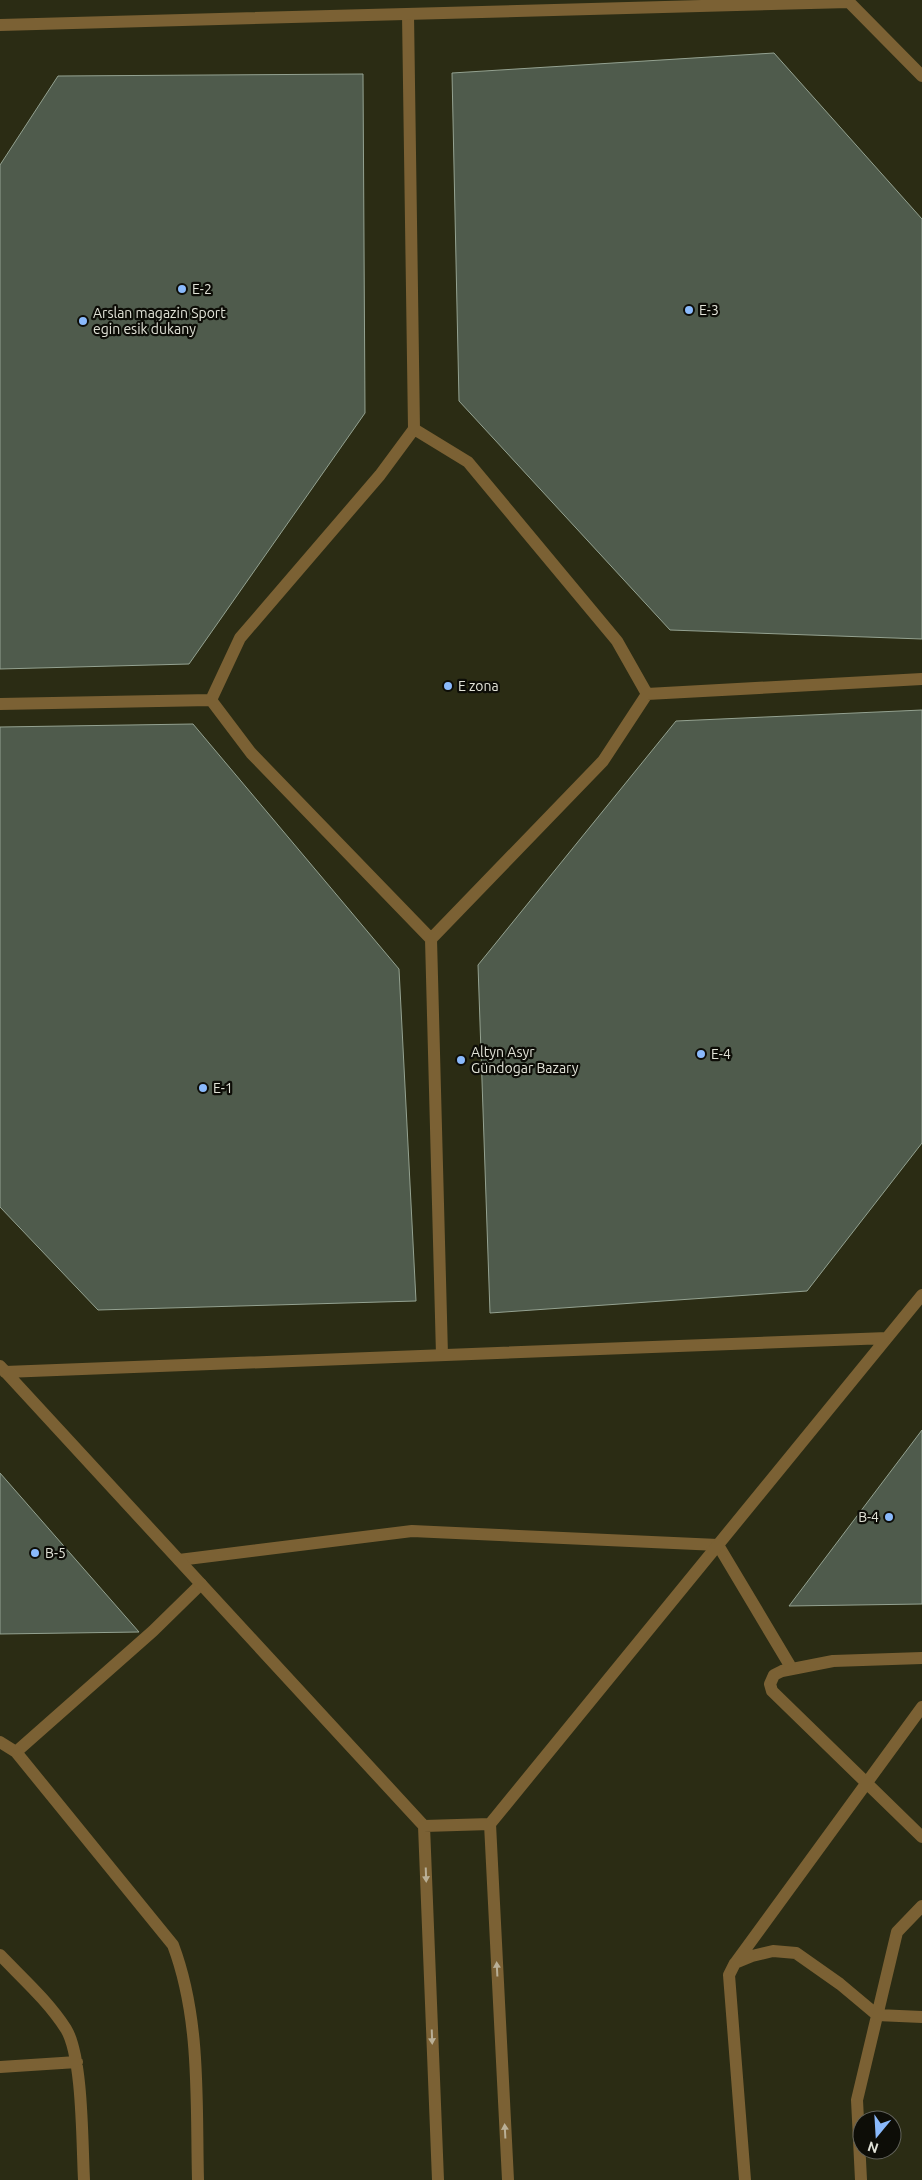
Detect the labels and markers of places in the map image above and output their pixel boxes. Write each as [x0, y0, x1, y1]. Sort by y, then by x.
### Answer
place label: E-2 [192, 281, 212, 297]
marker: E-2 [176, 283, 188, 295]
place label: E-3 [699, 302, 719, 318]
marker: E-3 [683, 304, 695, 316]
place label: Arslan magazin Sport egin esik dukany [93, 305, 226, 337]
marker: Arslan magazin Sport egin esik dukany [77, 315, 89, 327]
place label: E zona [458, 678, 499, 694]
marker: E zona [442, 680, 454, 692]
place label: Altyn Asyr Gündogar Bazary [471, 1044, 579, 1076]
place label: E-4 [711, 1046, 731, 1062]
marker: E-4 [695, 1048, 707, 1060]
marker: Altyn Asyr Gündogar Bazary [455, 1054, 467, 1066]
place label: E-1 [213, 1080, 233, 1096]
marker: E-1 [197, 1082, 209, 1094]
place label: B-4 [858, 1509, 879, 1525]
marker: B-4 [883, 1511, 895, 1523]
place label: B-5 [45, 1545, 66, 1561]
marker: B-5 [29, 1547, 41, 1559]

